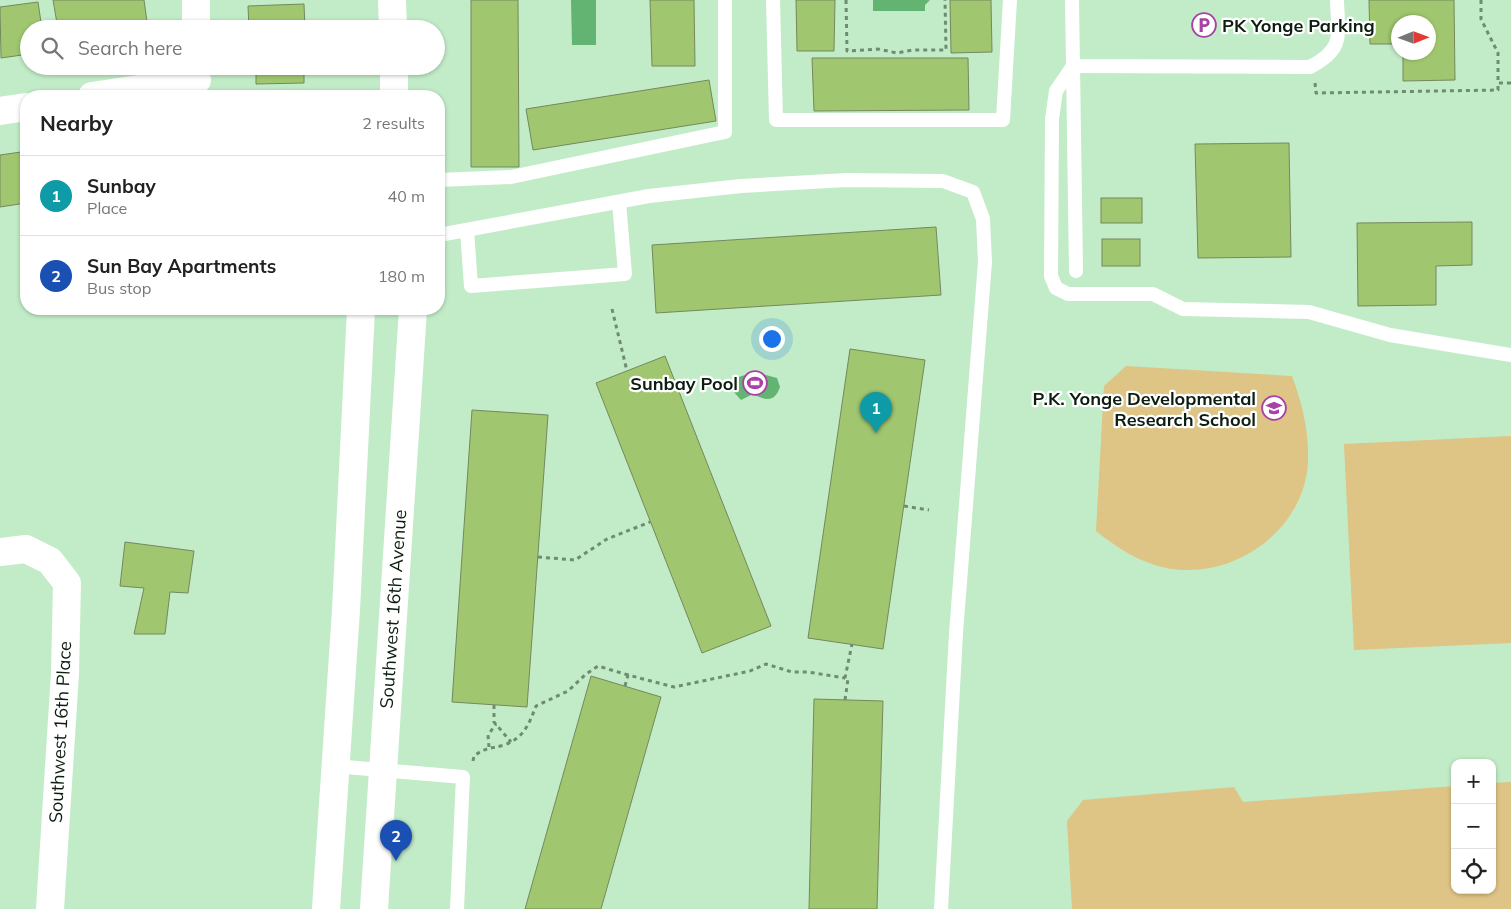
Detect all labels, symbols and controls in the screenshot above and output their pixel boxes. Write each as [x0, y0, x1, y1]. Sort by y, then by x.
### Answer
parking icon: PK Yonge Parking [1191, 12, 1217, 38]
place label: PK Yonge Parking [1222, 14, 1375, 37]
north arrow [1391, 15, 1436, 60]
search box [20, 20, 445, 75]
icon: search [38, 34, 66, 62]
text: Search here [78, 36, 182, 60]
text: Nearby [40, 110, 113, 136]
text: 2 results [362, 113, 425, 133]
text: Sunbay [87, 174, 156, 198]
text: 1 [51, 186, 61, 206]
text: 40 m [388, 186, 425, 206]
text: Place [87, 198, 127, 218]
text: Sun Bay Apartments [87, 254, 276, 278]
text: 2 [51, 266, 61, 286]
text: 180 m [378, 266, 425, 286]
text: Bus stop [87, 278, 151, 298]
your location [759, 326, 785, 352]
sports icon: Sunbay Pool [742, 370, 768, 396]
place label: Sunbay Pool [630, 372, 738, 395]
place label: P.K. Yonge Developmental Research School [1033, 387, 1256, 431]
pin: 1 [860, 392, 892, 433]
school or university icon: P.K. Yonge Developmental Research School [1261, 395, 1287, 421]
street label: Southwest 16th Avenue [375, 509, 411, 709]
street label: Southwest 16th Place [44, 640, 76, 824]
map controls [1451, 759, 1496, 894]
button: + [1451, 759, 1496, 804]
button: − [1451, 804, 1496, 849]
pin: 2 [380, 820, 412, 861]
button: locate [1451, 849, 1496, 894]

